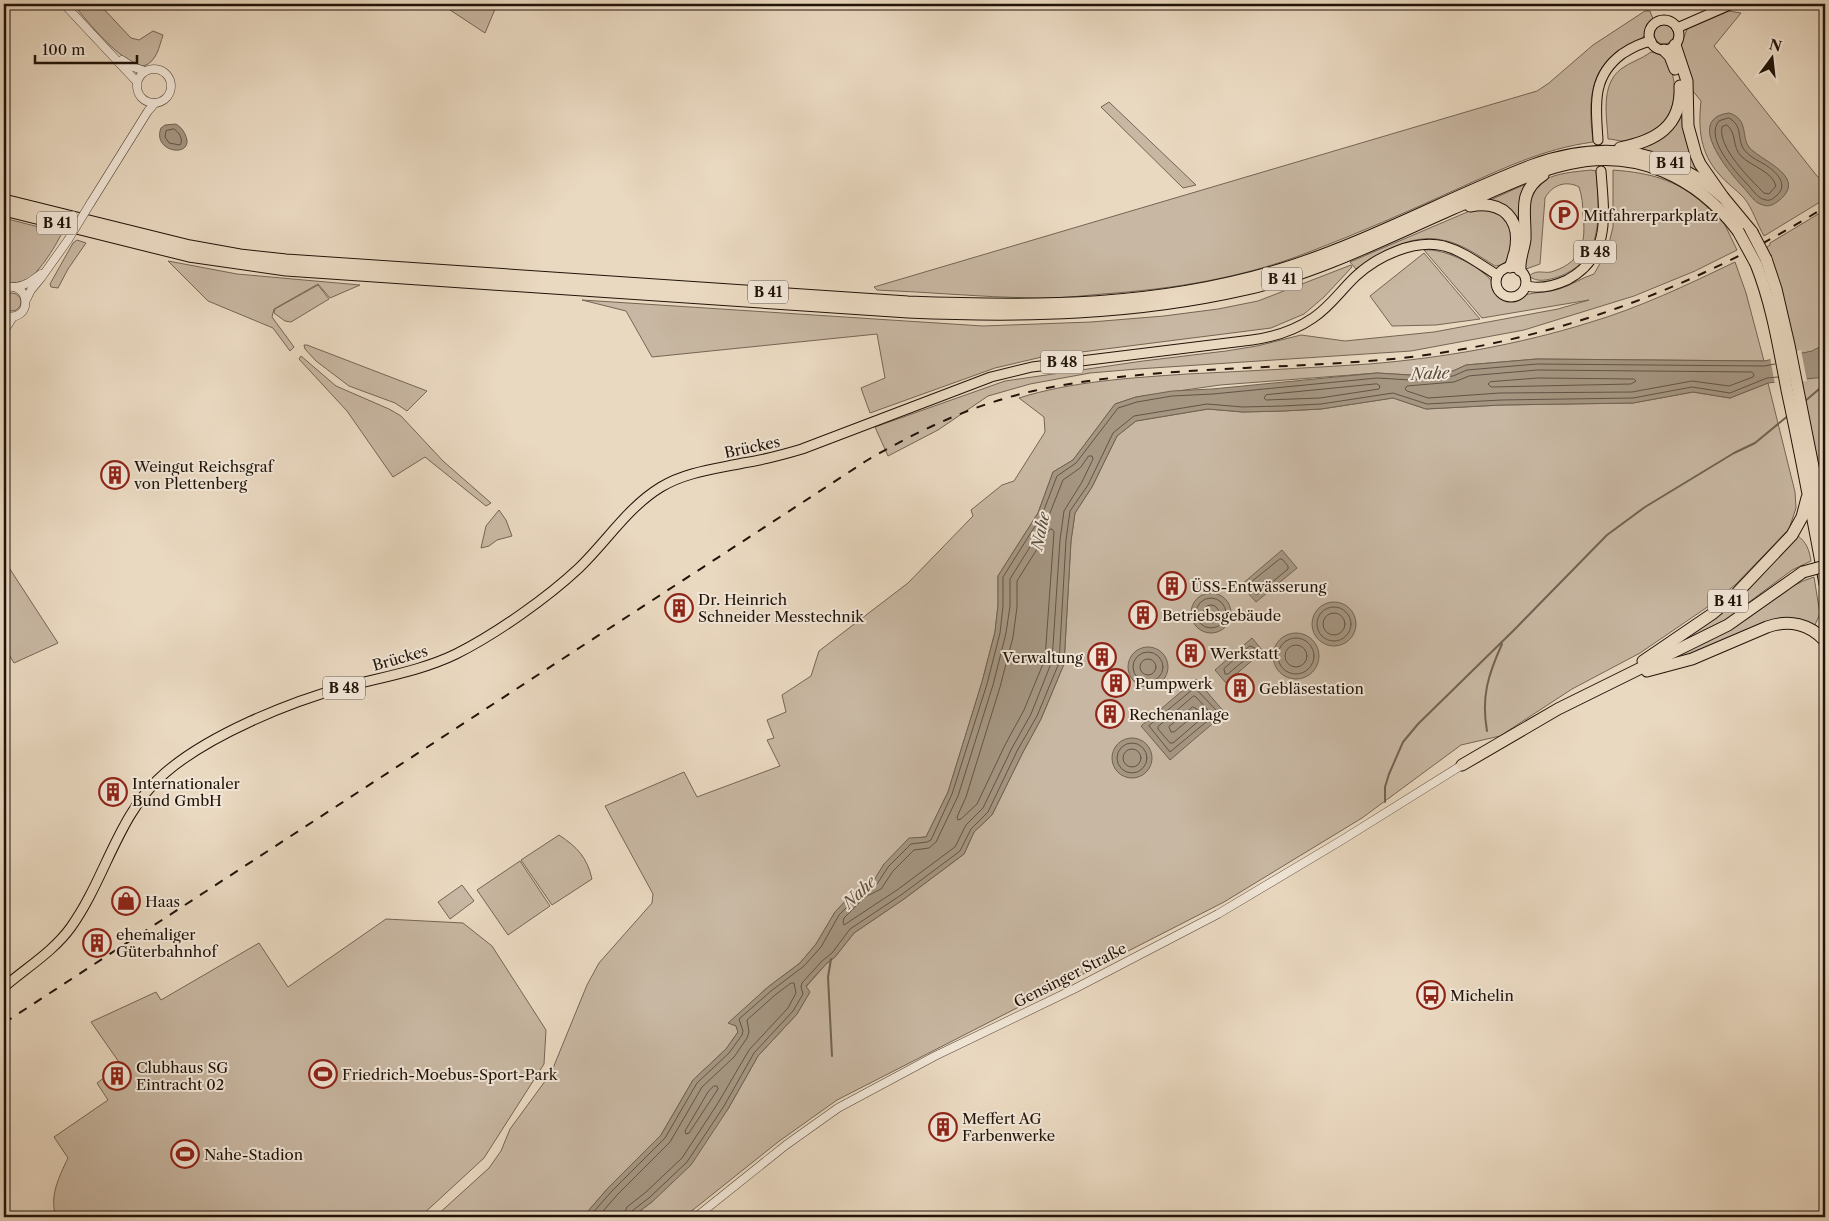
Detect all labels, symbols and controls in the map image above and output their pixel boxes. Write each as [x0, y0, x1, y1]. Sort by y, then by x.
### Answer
scale bar [35, 32, 138, 64]
north arrow [1746, 32, 1796, 82]
text: N [1767, 35, 1784, 56]
text: 100 m [42, 40, 85, 59]
road number: B 41 [1650, 152, 1690, 174]
parking icon: Mitfahrerparkplatz [1549, 200, 1579, 230]
place label: Mitfahrerparkplatz [1583, 206, 1719, 225]
road number: B 41 [37, 212, 77, 234]
road number: B 48 [1574, 240, 1616, 264]
road number: B 41 [1262, 268, 1302, 290]
road number: B 41 [748, 280, 788, 304]
road number: B 48 [1041, 351, 1083, 374]
water label: Nahe [1409, 362, 1451, 384]
street label: Brückes [722, 432, 782, 462]
place label: Weingut Reichsgraf von Plettenberg [133, 457, 275, 493]
building icon: Weingut Reichsgraf von Plettenberg [100, 460, 130, 490]
water label: Nahe [1026, 509, 1054, 554]
building icon: ÜSS-Entwässerung [1157, 571, 1187, 601]
place label: ÜSS-Entwässerung [1191, 577, 1327, 596]
place label: Dr. Heinrich Schneider Messtechnik [698, 590, 865, 626]
road number: B 41 [1708, 590, 1748, 612]
building icon: Dr. Heinrich Schneider Messtechnik [664, 593, 694, 623]
building icon: Betriebsgebäude [1128, 600, 1158, 630]
place label: Betriebsgebäude [1162, 606, 1281, 625]
building icon: Werkstatt [1176, 638, 1206, 668]
street label: Brückes [370, 641, 430, 675]
building icon: Verwaltung [1087, 642, 1117, 672]
place label: Werkstatt [1209, 644, 1279, 663]
place label: Verwaltung [1002, 648, 1083, 667]
building icon: Pumpwerk [1101, 668, 1131, 698]
building icon: Gebläsestation [1225, 673, 1255, 703]
place label: Pumpwerk [1135, 674, 1214, 693]
road number: B 48 [323, 676, 365, 700]
place label: Gebläsestation [1259, 679, 1365, 698]
building icon: Rechenanlage [1095, 699, 1125, 729]
place label: Rechenanlage [1129, 705, 1229, 724]
place label: Internationaler Bund GmbH [132, 774, 241, 810]
building icon: Internationaler Bund GmbH [98, 777, 128, 807]
water label: Nahe [837, 871, 881, 914]
shop icon: Haas [111, 886, 141, 916]
place label: Haas [145, 892, 180, 911]
place label: ehemaliger Güterbahnhof [116, 925, 218, 961]
building icon: ehemaliger Güterbahnhof [82, 928, 112, 958]
street label: Gensinger Straße [1010, 938, 1130, 1012]
bus stop icon: Michelin [1416, 980, 1446, 1010]
place label: Michelin [1450, 986, 1514, 1005]
place label: Clubhaus SG Eintracht 02 [136, 1058, 228, 1094]
sports icon: Friedrich-Moebus-Sport-Park [308, 1059, 338, 1089]
building icon: Clubhaus SG Eintracht 02 [102, 1061, 132, 1091]
place label: Friedrich-Moebus-Sport-Park [342, 1065, 559, 1084]
place label: Meffert AG Farbenwerke [962, 1109, 1055, 1145]
building icon: Meffert AG Farbenwerke [928, 1112, 958, 1142]
sports icon: Nahe-Stadion [170, 1139, 200, 1169]
place label: Nahe-Stadion [204, 1145, 304, 1164]

